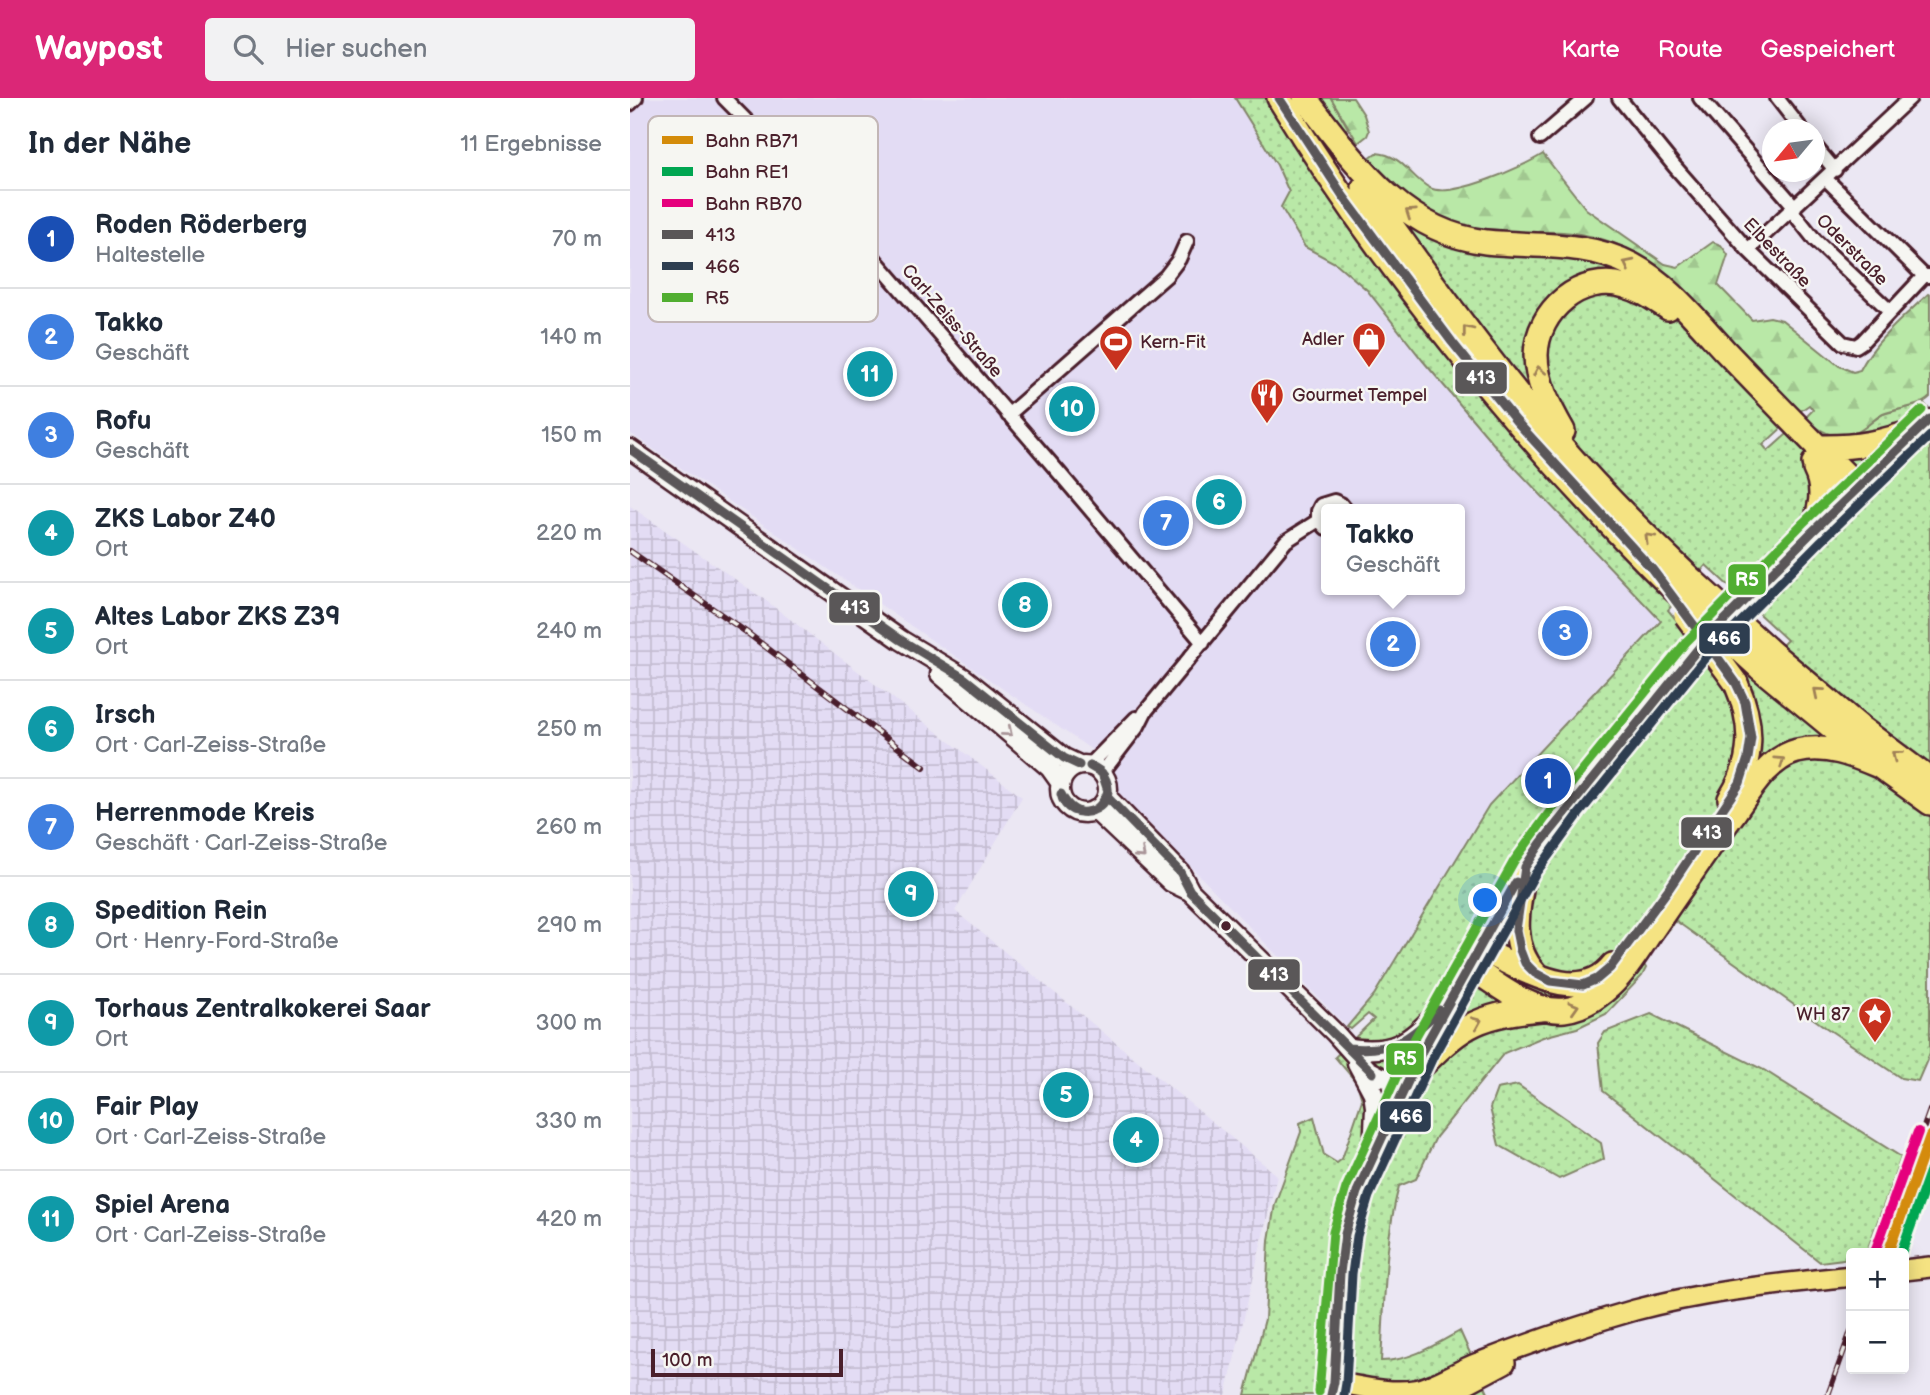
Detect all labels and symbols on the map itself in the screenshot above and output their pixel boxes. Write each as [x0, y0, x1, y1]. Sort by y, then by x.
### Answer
legend [648, 116, 878, 322]
north arrow [1762, 119, 1825, 182]
text: Bahn RB71 [705, 130, 798, 153]
text: Bahn RE1 [705, 161, 789, 184]
text: Bahn RB70 [705, 193, 802, 216]
one-way arrow [1405, 209, 1418, 221]
street label: Oderstraße [1812, 210, 1892, 290]
street label: Elbestraße [1739, 214, 1815, 292]
text: 413 [705, 224, 736, 247]
text: 466 [705, 256, 740, 279]
one-way arrow [1623, 259, 1635, 273]
street label: Carl-Zeiss-Straße [897, 260, 1007, 382]
text: R5 [705, 287, 730, 310]
shop icon: Adler [1350, 320, 1388, 369]
sports icon: Kern-Fit [1097, 323, 1135, 372]
one-way arrow [1463, 325, 1476, 337]
place label: Adler [1302, 329, 1344, 350]
place label: Kern-Fit [1140, 332, 1206, 353]
pin: 11 [847, 348, 893, 400]
line badge: 413 [1454, 361, 1508, 395]
one-way arrow [1532, 365, 1547, 377]
text: 413 [1466, 367, 1496, 390]
restaurant icon: Gourmet Tempel [1248, 376, 1286, 425]
pin: 10 [1049, 383, 1095, 435]
place label: Gourmet Tempel [1292, 385, 1427, 406]
pin: 6 [1196, 476, 1242, 528]
pin: 7 [1143, 497, 1189, 549]
one-way arrow [1645, 533, 1658, 546]
line badge: R5 [1727, 563, 1767, 596]
text: R5 [1735, 569, 1759, 592]
pin: 8 [1002, 579, 1048, 631]
line badge: 413 [828, 591, 881, 624]
text: 413 [840, 597, 870, 620]
pin: 3 [1542, 607, 1588, 659]
pin: 2 [1370, 618, 1416, 670]
line badge: 466 [1698, 622, 1751, 655]
text: 466 [1707, 628, 1741, 651]
one-way arrow [1813, 687, 1826, 700]
one-way arrow [1000, 724, 1013, 736]
one-way arrow [1891, 750, 1904, 763]
pin: 1 [1525, 755, 1571, 807]
one-way arrow [1772, 756, 1785, 769]
line badge: 413 [1680, 816, 1733, 849]
text: 413 [1692, 822, 1722, 845]
one-way arrow [1133, 845, 1146, 858]
pin: 9 [888, 868, 934, 920]
your location [1468, 883, 1502, 917]
unlabelled marker [1219, 919, 1233, 933]
line badge: 413 [1247, 958, 1301, 991]
text: 413 [1259, 964, 1289, 987]
place icon: WH 87 [1856, 995, 1894, 1044]
one-way arrow [1568, 1000, 1580, 1015]
place label: WH 87 [1796, 1004, 1850, 1025]
one-way arrow [1470, 1016, 1483, 1030]
line badge: R5 [1385, 1042, 1425, 1076]
text: R5 [1393, 1048, 1417, 1071]
pin: 5 [1043, 1069, 1089, 1121]
line badge: 466 [1379, 1100, 1432, 1133]
text: 466 [1389, 1106, 1423, 1129]
pin: 4 [1113, 1114, 1159, 1166]
scale bar [651, 1346, 844, 1378]

